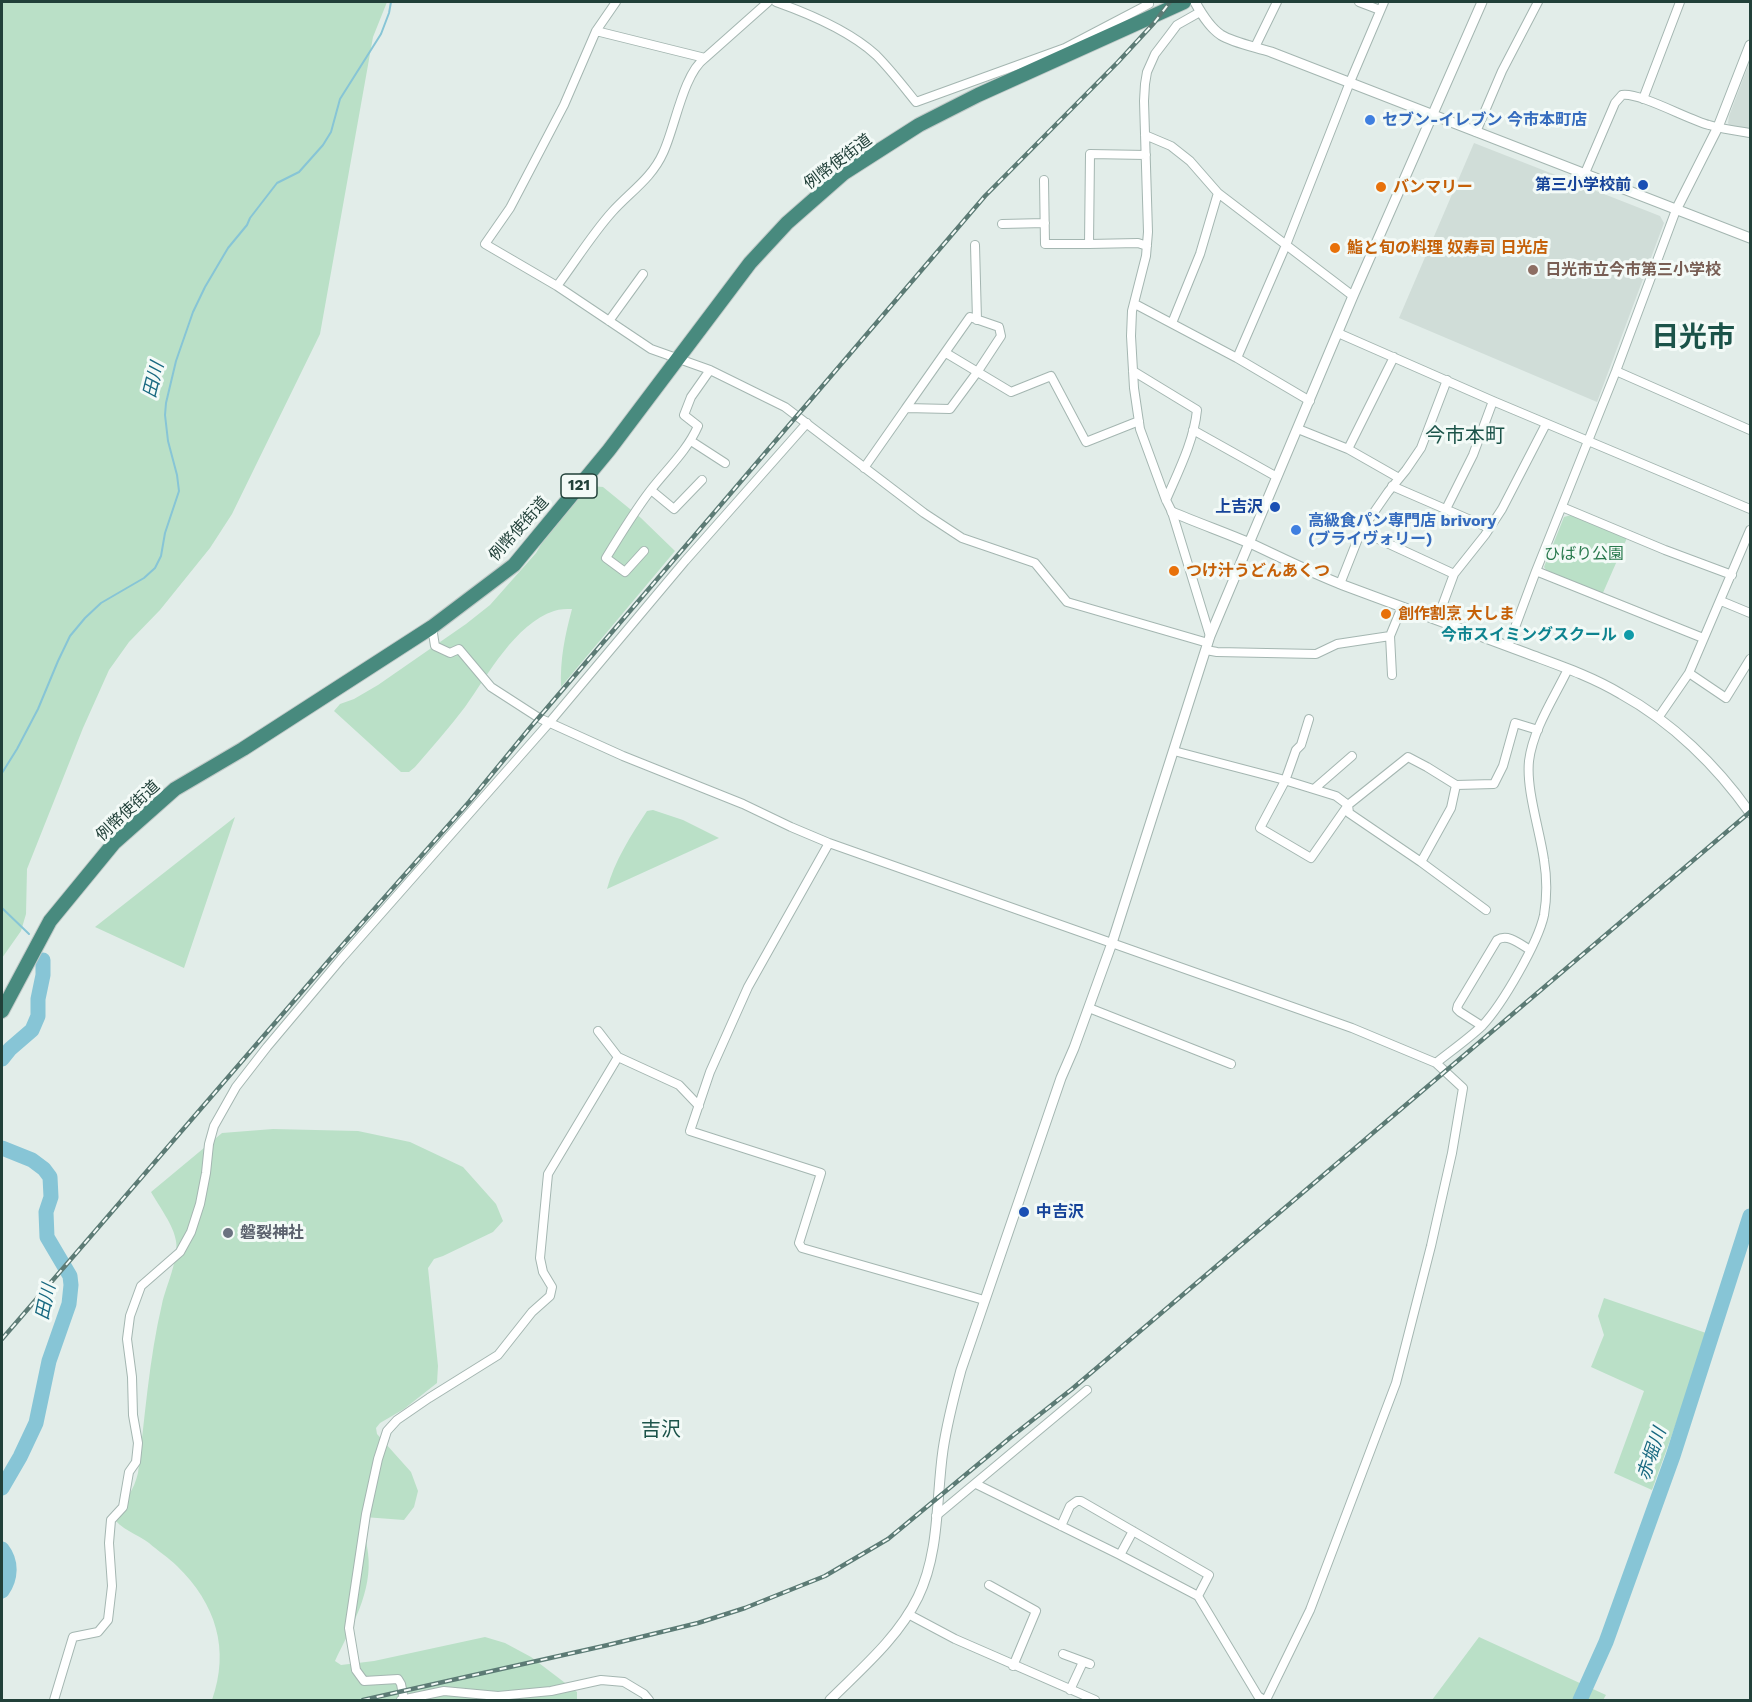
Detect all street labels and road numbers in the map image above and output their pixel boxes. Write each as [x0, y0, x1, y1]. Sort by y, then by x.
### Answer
street label: 例幣使街道 [800, 130, 876, 194]
road number: 121 [561, 474, 597, 498]
street label: 例幣使街道 [485, 493, 553, 565]
street label: 例幣使街道 [92, 777, 164, 845]

